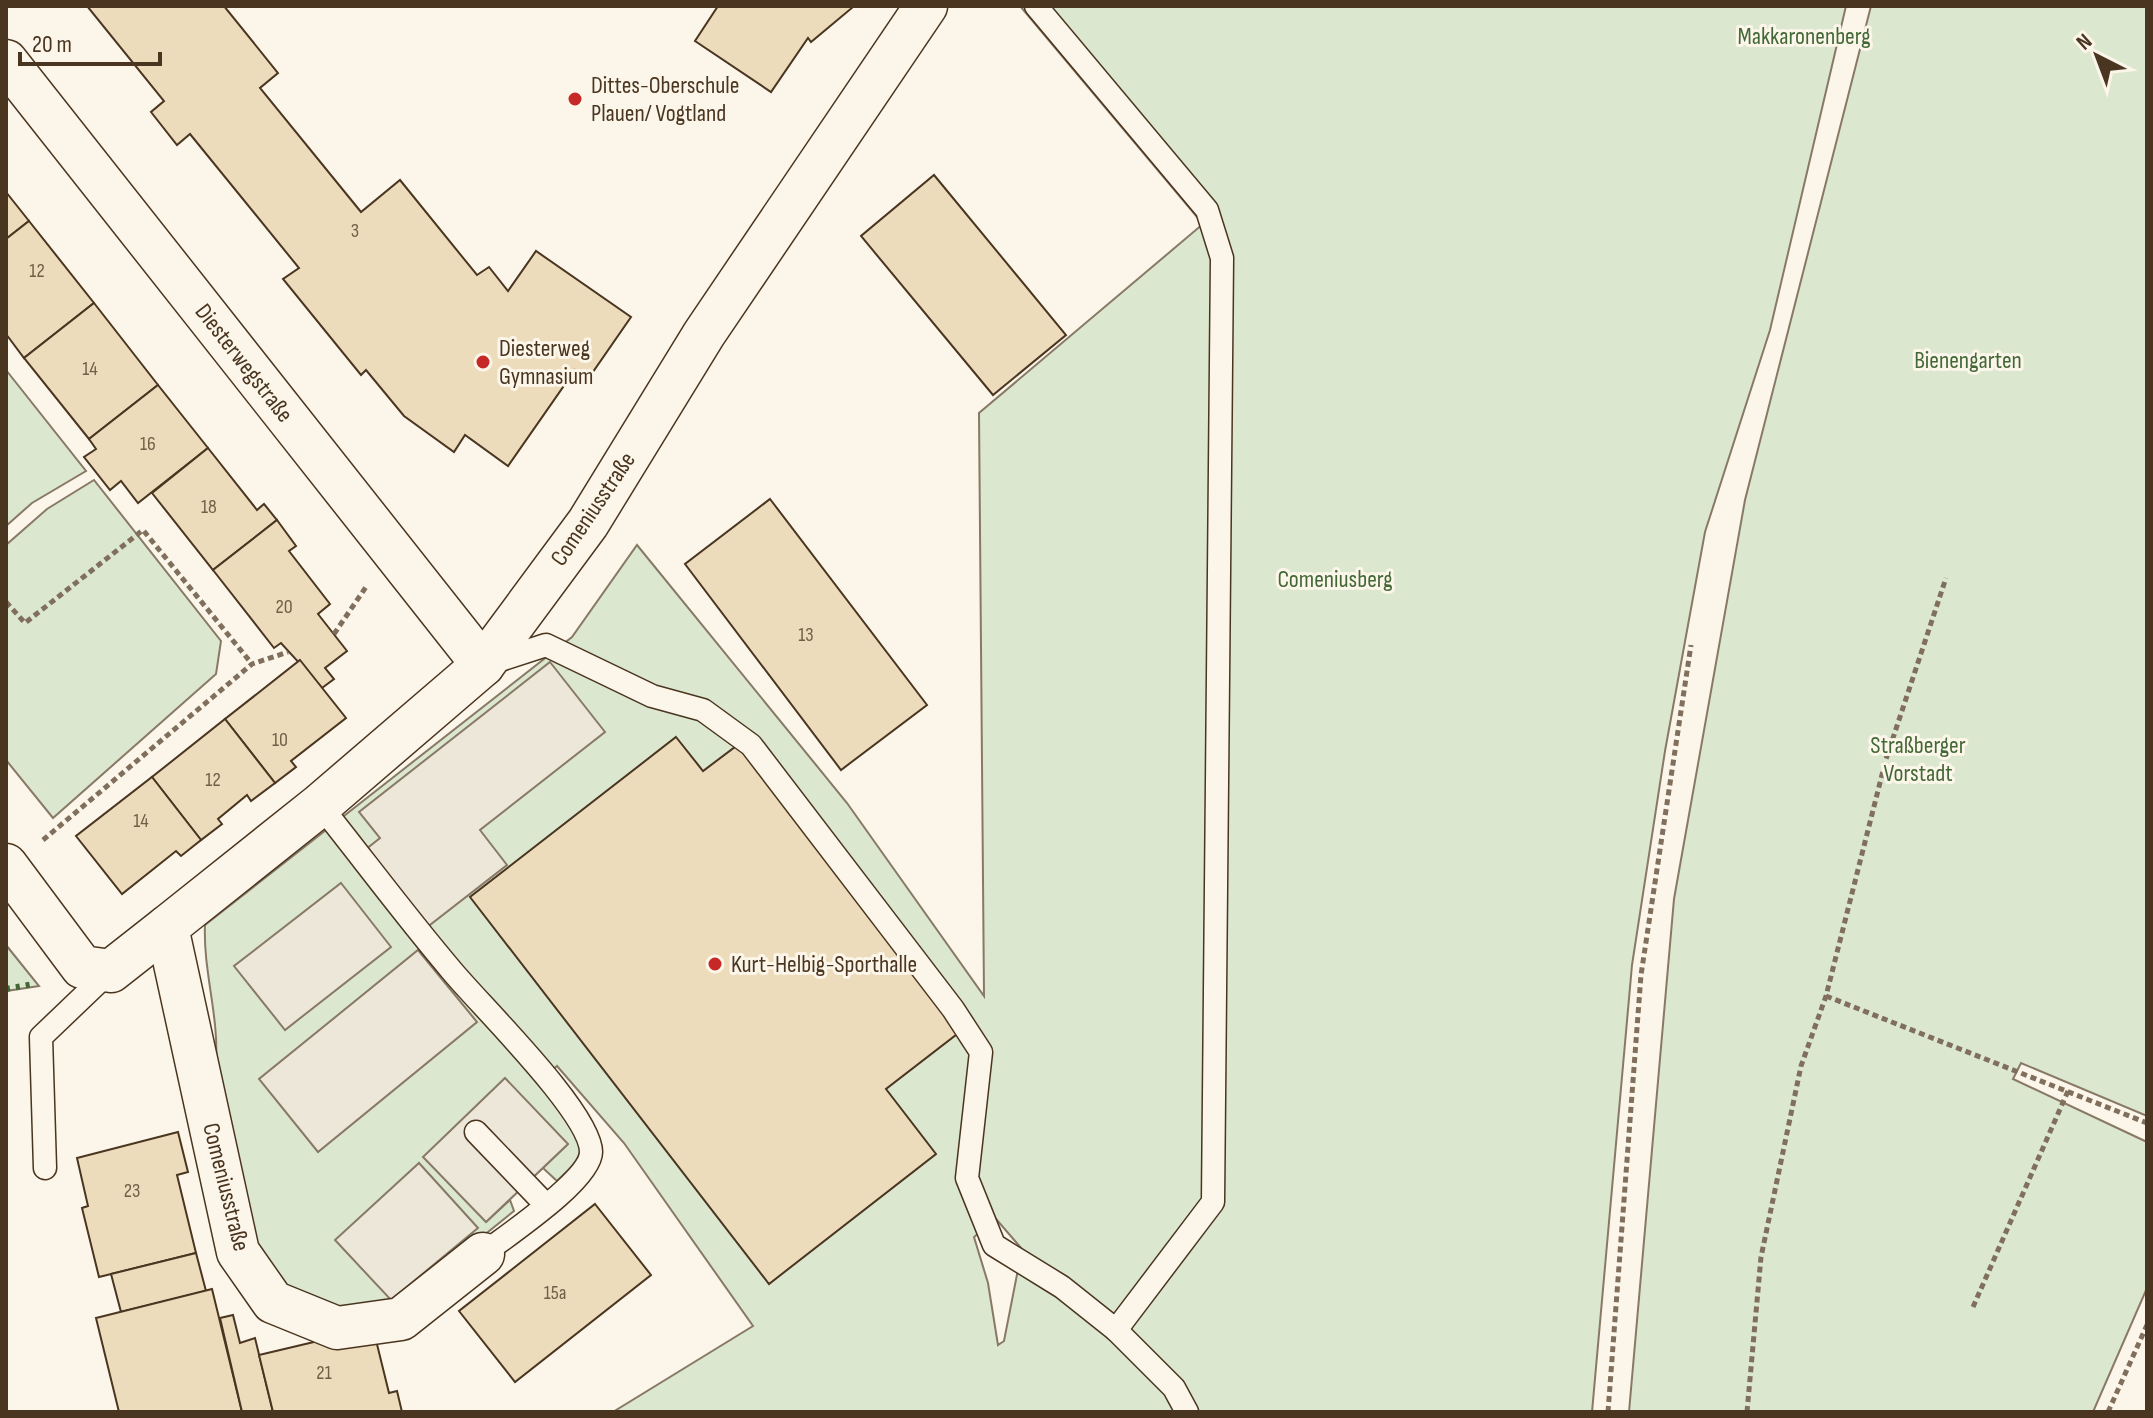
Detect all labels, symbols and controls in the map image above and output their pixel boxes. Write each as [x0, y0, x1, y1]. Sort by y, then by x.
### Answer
scale bar [20, 16, 160, 66]
north arrow [2057, 16, 2137, 96]
park label: Makkaronenberg [1737, 22, 1871, 51]
text: N [2071, 28, 2098, 56]
text: 20 m [32, 30, 72, 59]
place label: Dittes-Oberschule Plauen/ Vogtland [591, 71, 739, 128]
marker: Dittes-Oberschule Plauen/ Vogtland [566, 90, 584, 108]
house number: 3 [351, 219, 359, 243]
house number: 12 [29, 259, 45, 283]
street label: Diesterwegstraße [189, 298, 299, 428]
place label: Diesterweg Gymnasium [499, 334, 593, 391]
park label: Bienengarten [1914, 346, 2022, 375]
marker: Diesterweg Gymnasium [474, 353, 492, 371]
house number: 14 [82, 357, 98, 381]
house number: 16 [140, 432, 156, 456]
street label: Comeniusstraße [544, 447, 642, 571]
house number: 18 [201, 495, 217, 519]
park label: Comeniusberg [1277, 565, 1393, 594]
house number: 20 [275, 595, 293, 619]
house number: 13 [798, 623, 814, 647]
house number: 10 [272, 728, 288, 752]
park label: Straßberger Vorstadt [1870, 731, 1966, 788]
house number: 12 [205, 768, 221, 792]
house number: 14 [133, 809, 149, 833]
place label: Kurt-Helbig-Sporthalle [731, 950, 917, 979]
marker: Kurt-Helbig-Sporthalle [706, 955, 724, 973]
street label: Comeniusstraße [196, 1120, 256, 1254]
house number: 23 [124, 1179, 140, 1203]
house number: 15a [544, 1281, 566, 1305]
house number: 21 [316, 1361, 332, 1385]

